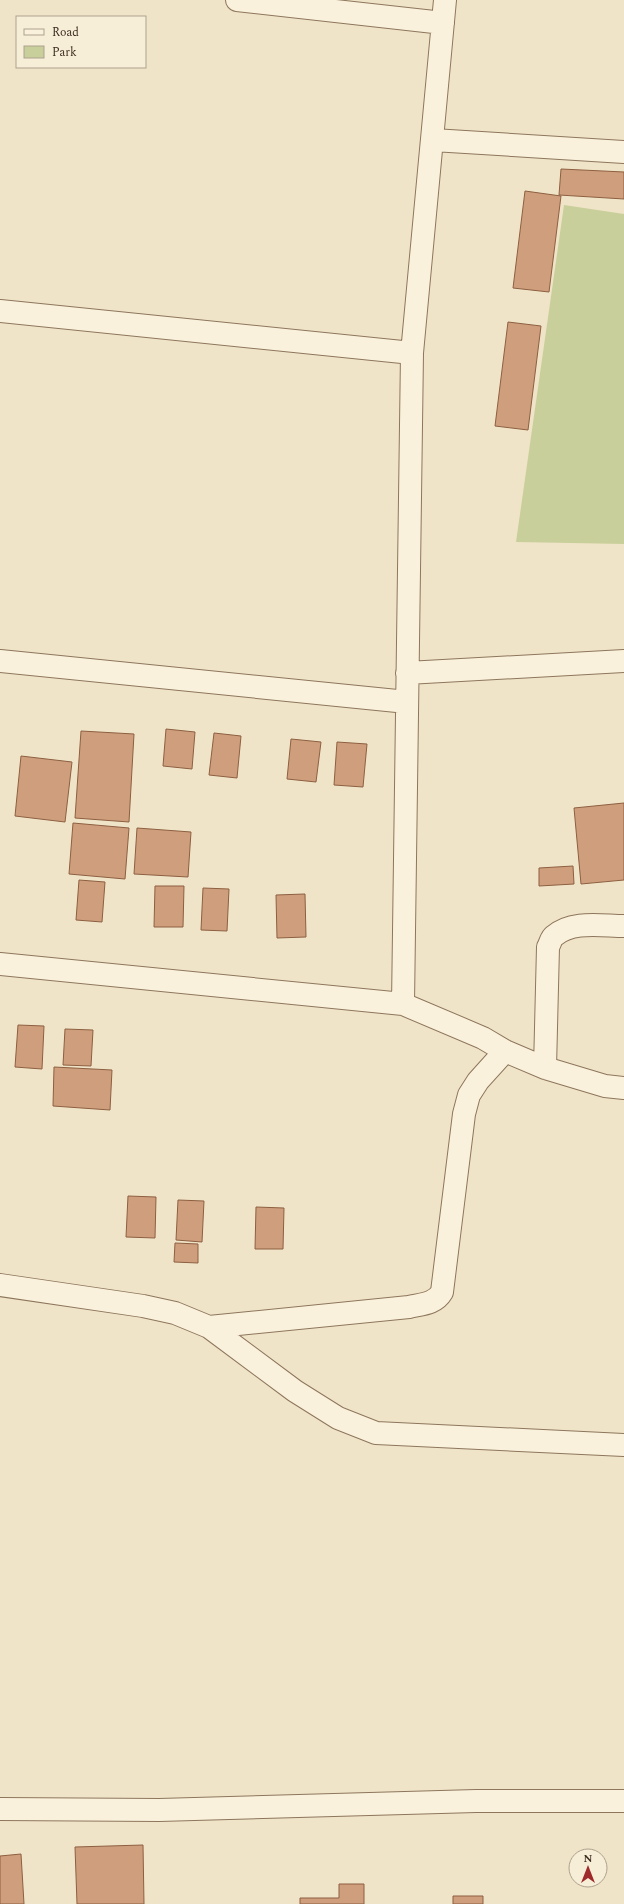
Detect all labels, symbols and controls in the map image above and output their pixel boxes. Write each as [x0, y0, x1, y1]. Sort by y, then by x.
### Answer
legend [16, 16, 146, 68]
text: Road [52, 23, 79, 42]
text: Park [52, 43, 77, 62]
north arrow [568, 1848, 608, 1888]
text: N [584, 1850, 593, 1867]

